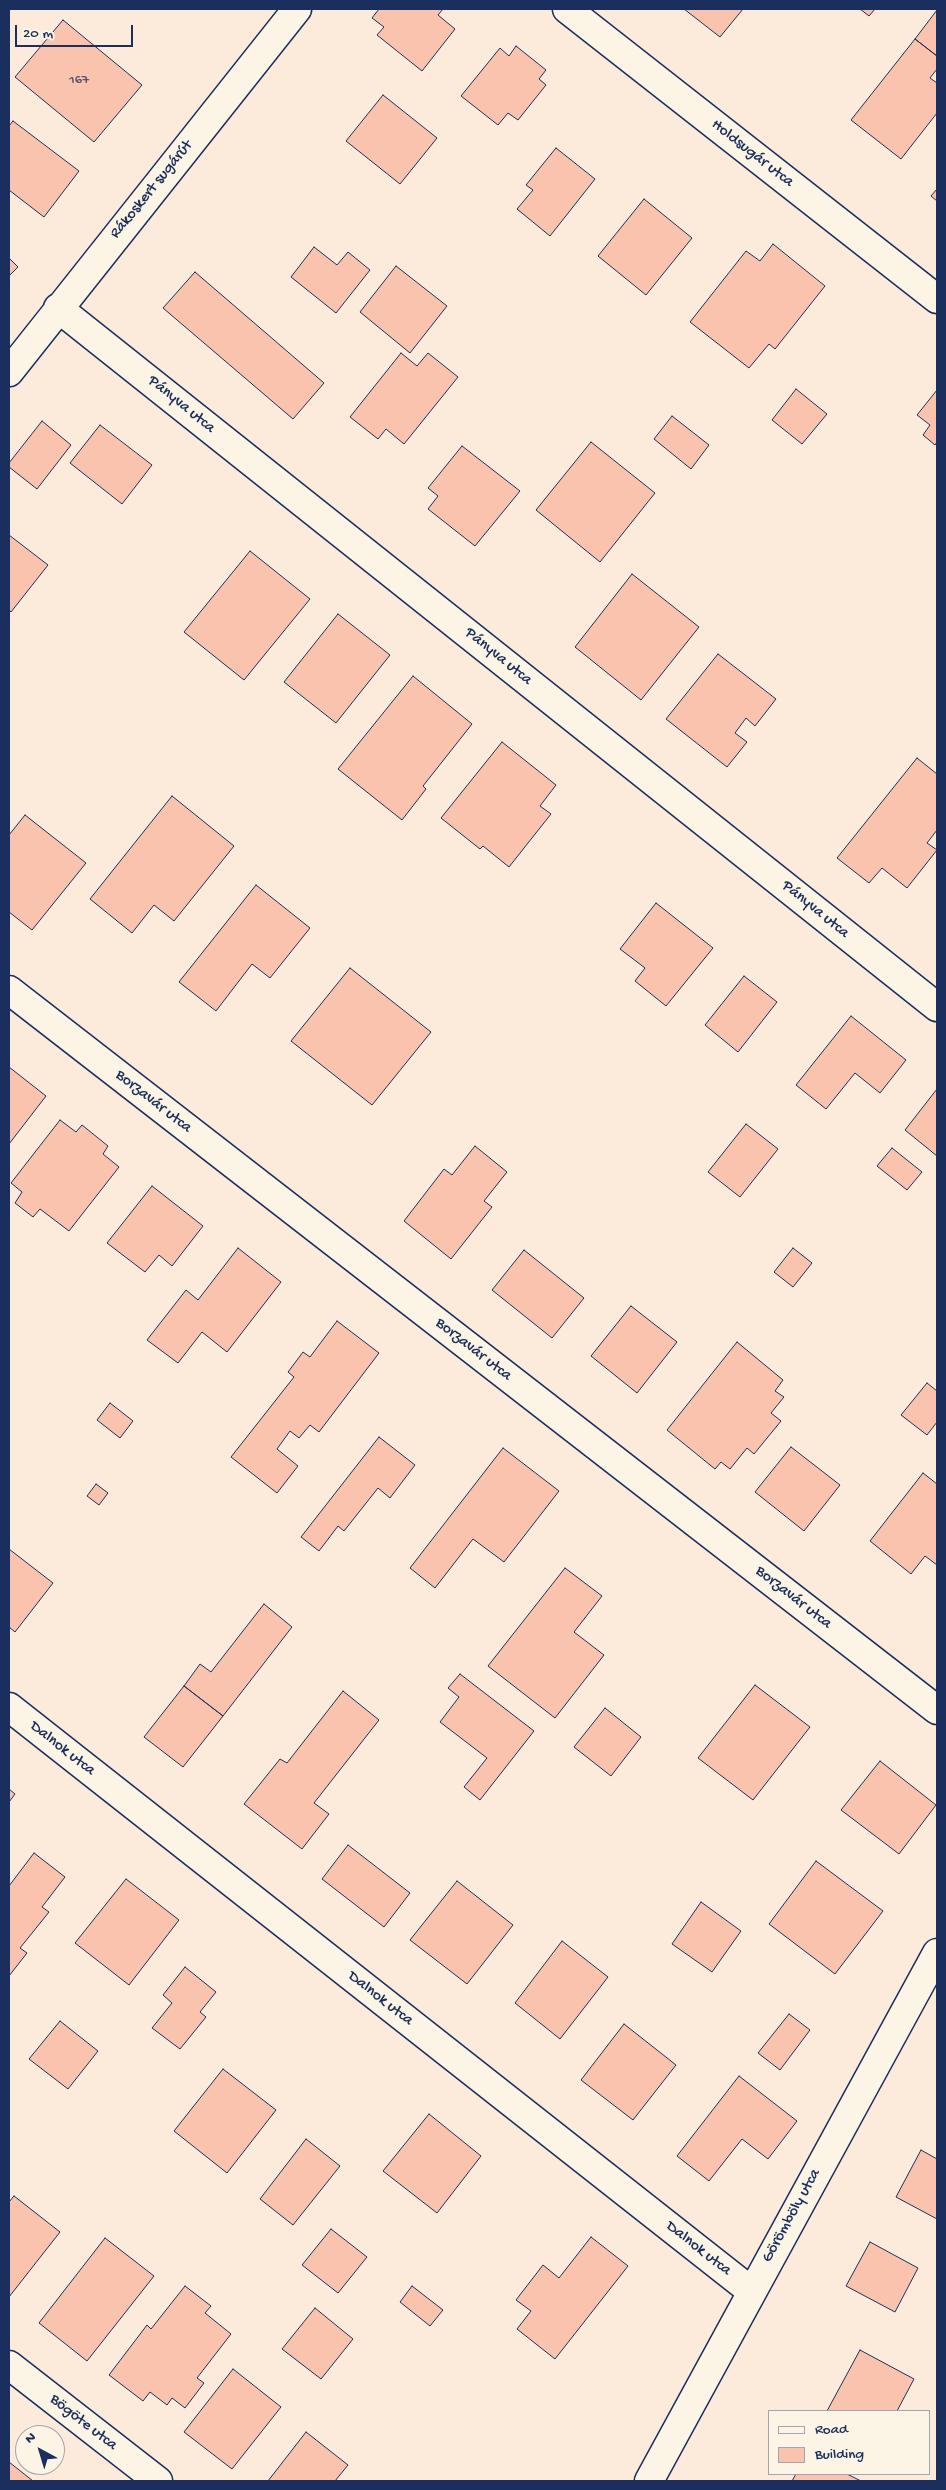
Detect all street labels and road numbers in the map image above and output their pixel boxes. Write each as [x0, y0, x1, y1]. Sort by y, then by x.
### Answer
street label: Holdsugár utca [707, 116, 797, 192]
street label: Rákoskert sugárút [106, 137, 198, 243]
street label: Pányva utca [143, 372, 219, 438]
street label: Pányva utca [460, 624, 536, 690]
street label: Pányva utca [777, 877, 853, 943]
street label: Borzavár utca [111, 1066, 195, 1138]
street label: Borzavár utca [431, 1314, 515, 1386]
street label: Borzavár utca [751, 1562, 835, 1634]
street label: Dalnok utca [25, 1717, 99, 1781]
street label: Dalnok utca [343, 1967, 417, 2031]
street label: Görömböly utca [758, 2166, 826, 2266]
street label: Dalnok utca [661, 2217, 735, 2281]
street label: Bögöte utca [45, 2391, 121, 2455]

